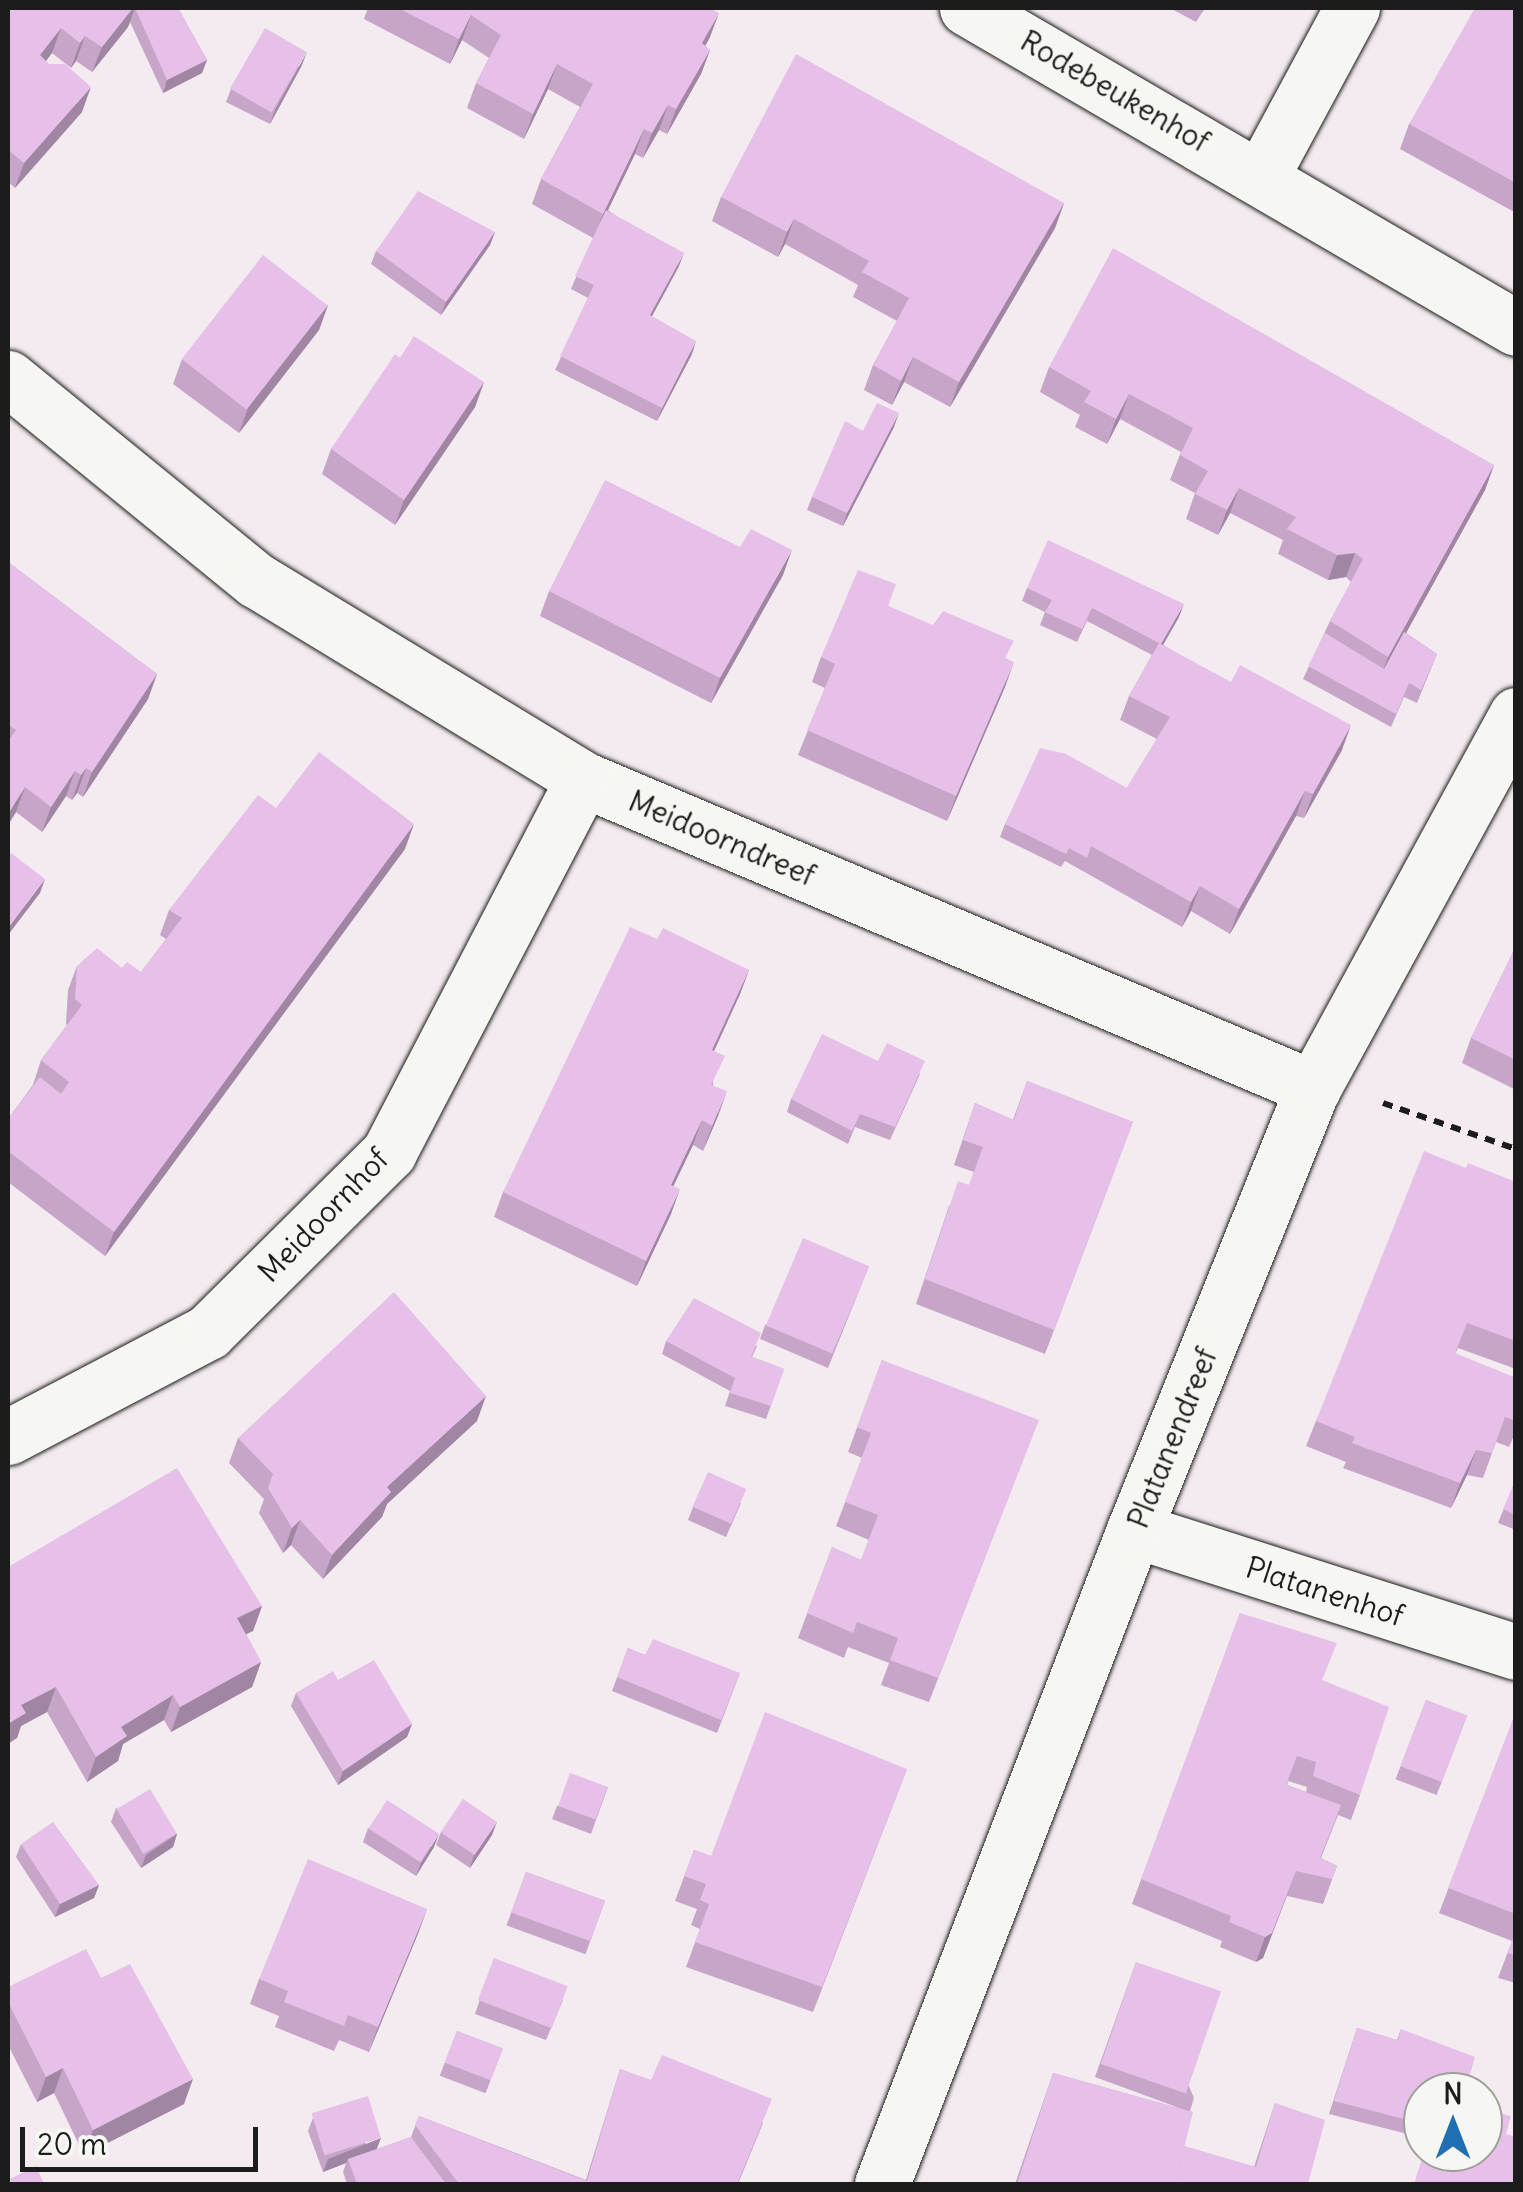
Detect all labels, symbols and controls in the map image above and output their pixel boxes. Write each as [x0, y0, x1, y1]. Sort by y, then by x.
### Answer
street label: Rodebeukenhof [1014, 22, 1216, 160]
street label: Meidoorndreef [623, 783, 821, 893]
street label: Meidoornhof [250, 1141, 396, 1289]
street label: Platanendreef [1120, 1343, 1224, 1533]
street label: Platanenhof [1242, 1549, 1408, 1633]
north arrow [1403, 2072, 1503, 2172]
text: N [1443, 2076, 1463, 2112]
scale bar [25, 2107, 262, 2169]
text: 20 m [37, 2125, 107, 2163]

